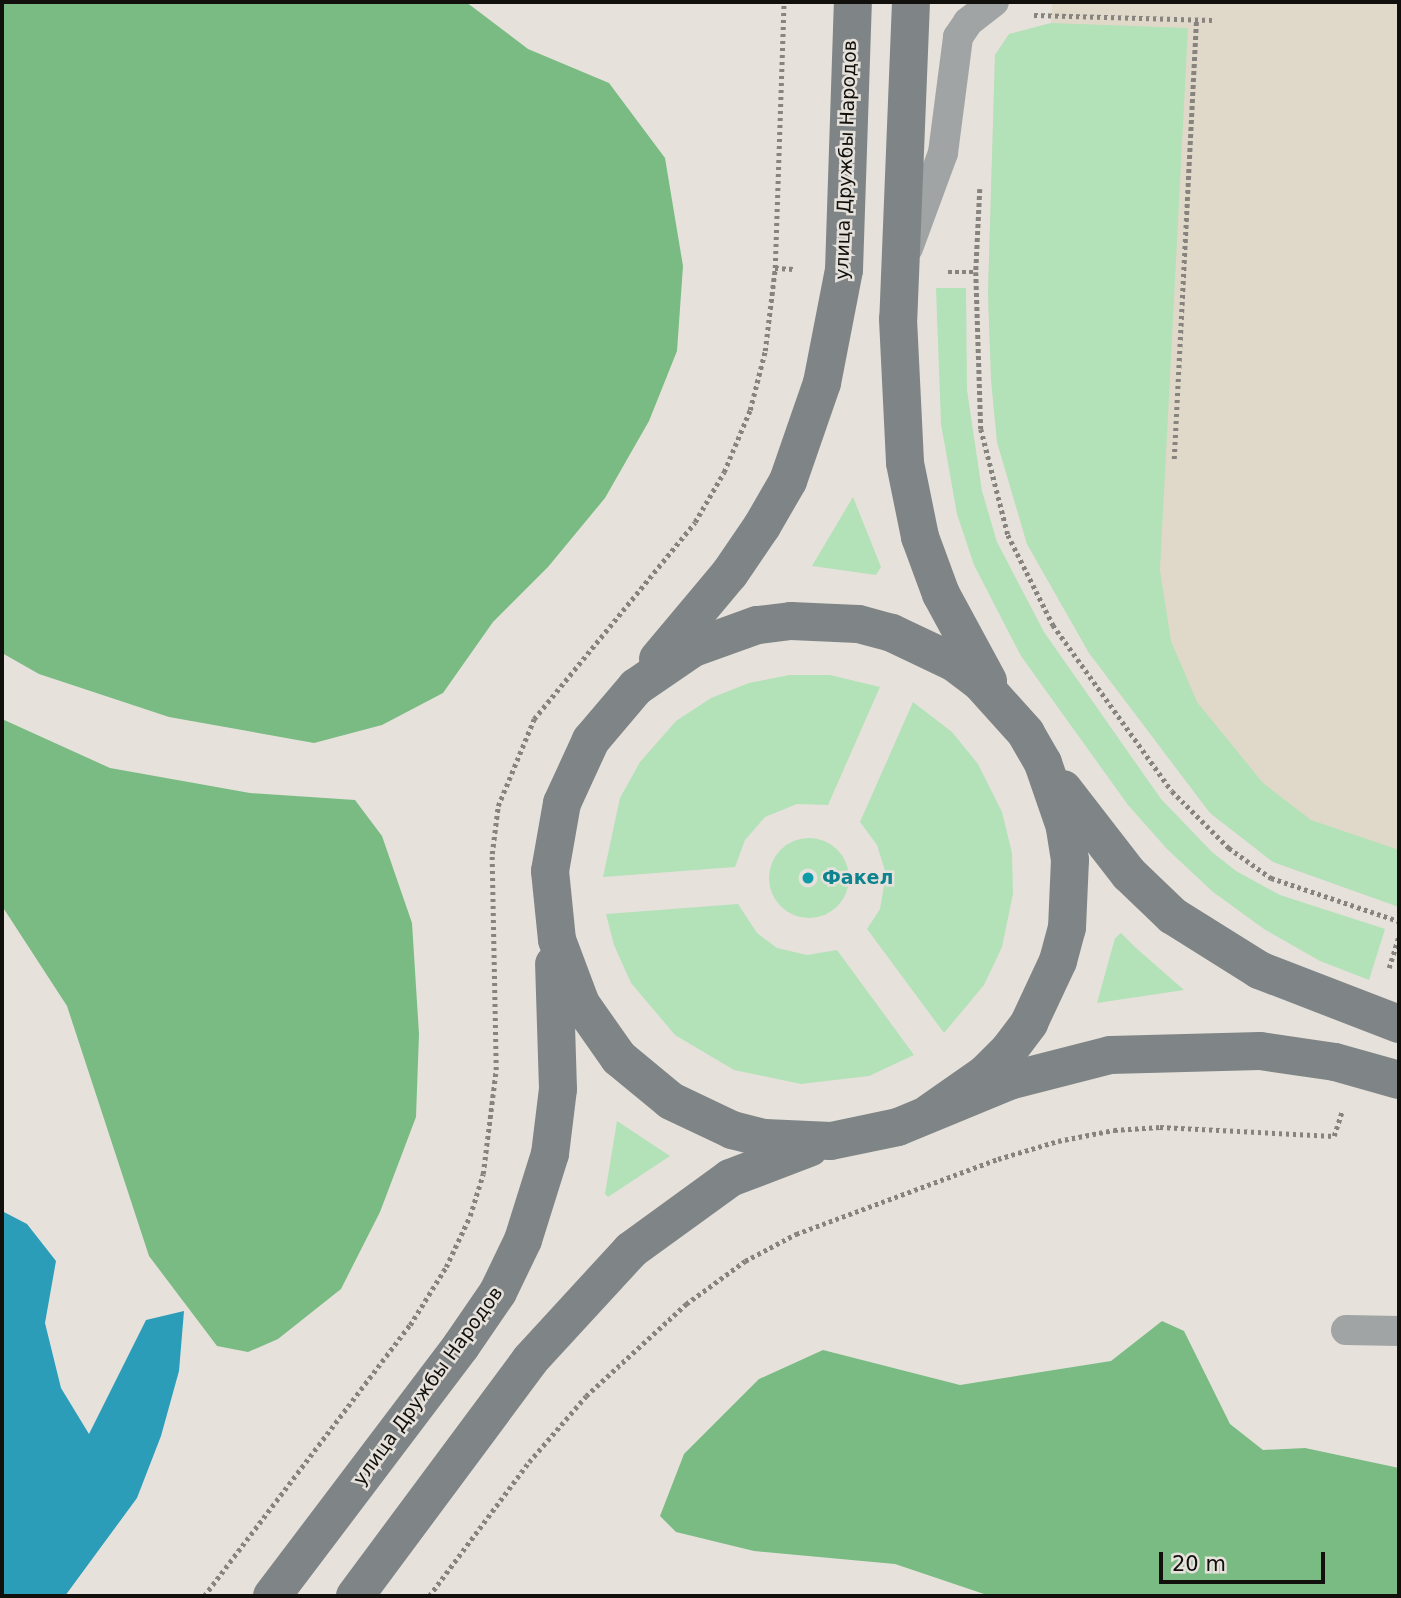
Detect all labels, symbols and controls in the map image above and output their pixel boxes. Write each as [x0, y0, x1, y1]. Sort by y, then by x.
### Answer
street label: улица Дружбы Народов [830, 40, 862, 280]
place label: Факел [822, 867, 893, 889]
marker: Факел [800, 870, 816, 886]
street label: улица Дружбы Народов [348, 1282, 508, 1490]
scale bar [1163, 1538, 1329, 1582]
text: 20 m [1172, 1552, 1226, 1576]

